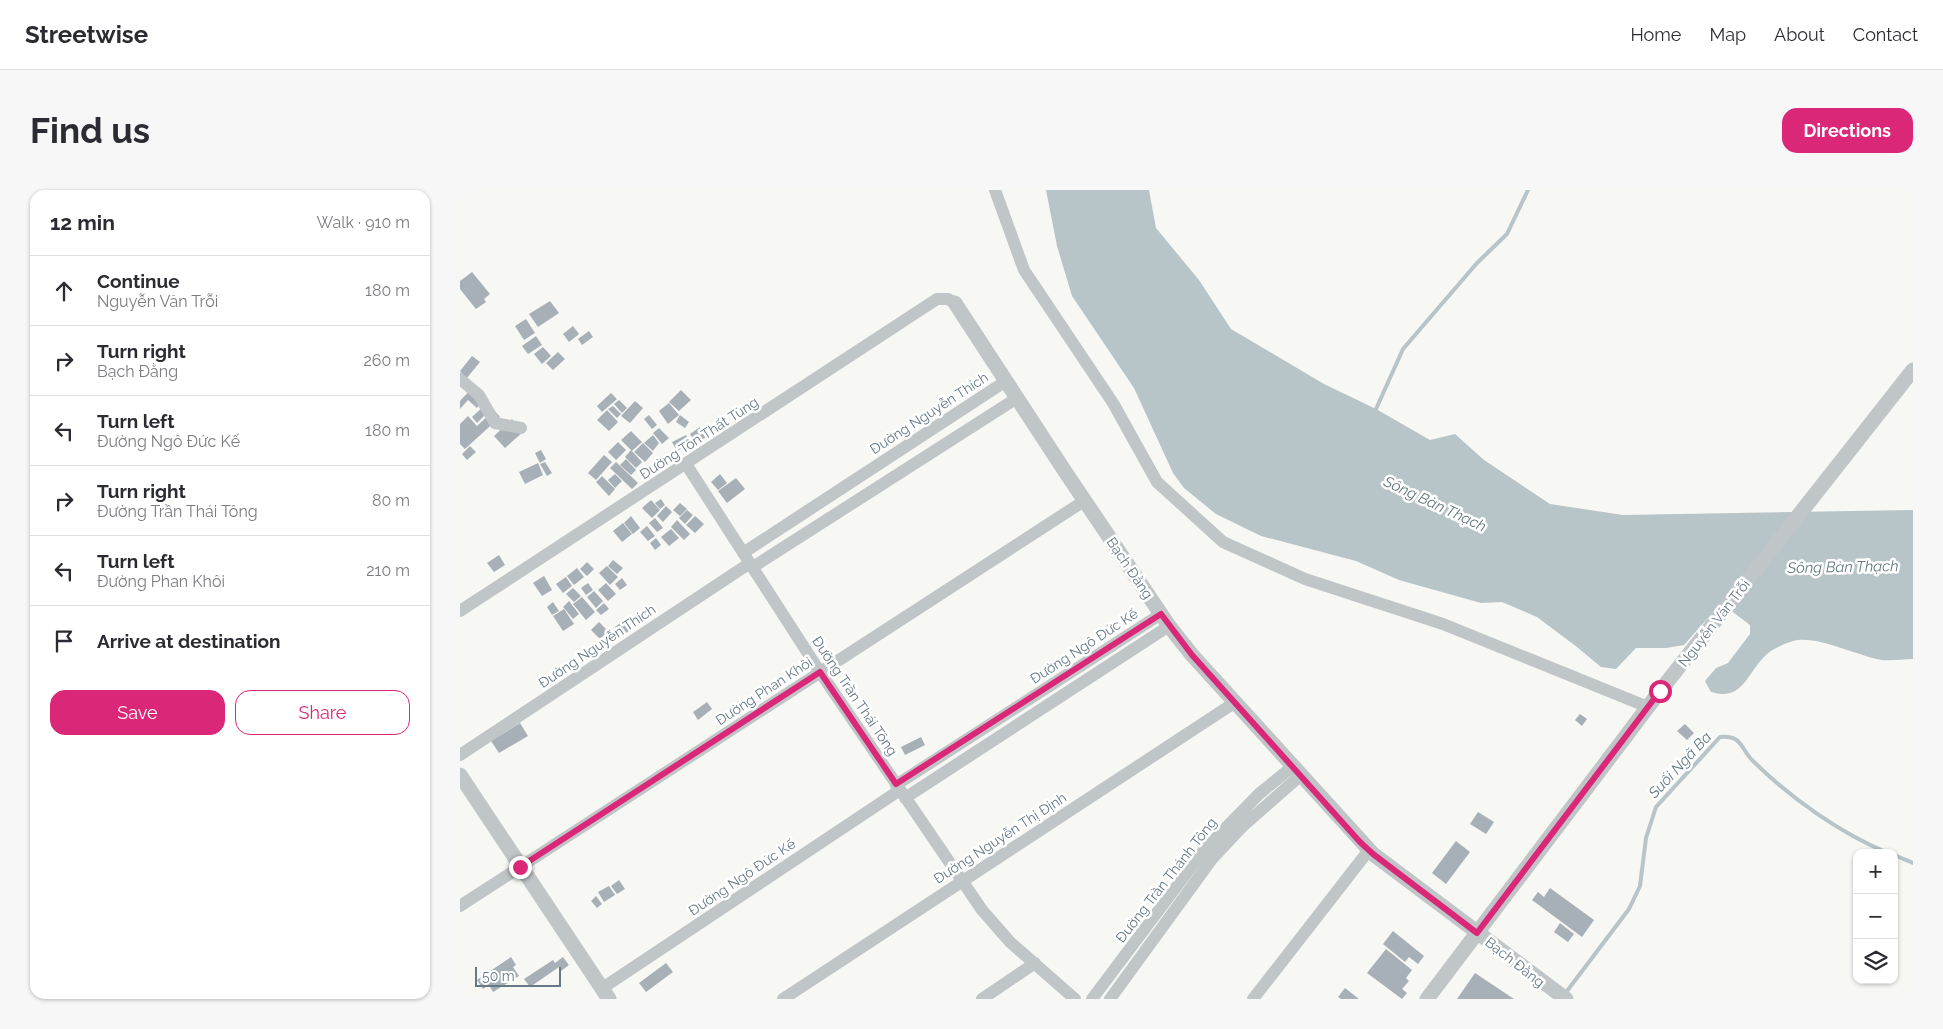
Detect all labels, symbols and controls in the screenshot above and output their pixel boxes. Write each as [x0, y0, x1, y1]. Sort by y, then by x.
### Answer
text: Streetwise [25, 20, 148, 49]
text: Home [1630, 24, 1681, 45]
text: Map [1709, 24, 1746, 45]
text: About [1774, 24, 1825, 45]
text: Contact [1853, 24, 1918, 45]
button: Directions [1782, 108, 1913, 153]
text: Find us [30, 110, 150, 151]
text: 12 min [50, 210, 115, 235]
text: Walk · 910 m [317, 213, 410, 232]
text: Continue [97, 270, 180, 292]
icon: ahead [50, 277, 78, 305]
text: 180 m [365, 281, 410, 300]
text: Nguyễn Văn Trỗi [97, 292, 218, 311]
text: Turn right [97, 340, 186, 362]
icon: right [50, 347, 78, 375]
text: 260 m [363, 351, 410, 370]
text: Bạch Đằng [97, 362, 178, 381]
street label: Đường Nguyễn Thích [867, 369, 991, 457]
street label: Đường Tôn Thất Tùng [637, 394, 761, 482]
text: Turn left [97, 410, 174, 432]
icon: left [50, 417, 78, 445]
text: 180 m [365, 421, 410, 440]
text: Đường Ngô Đức Kế [97, 432, 240, 451]
water label: Sông Bàn Thạch [1380, 472, 1489, 536]
text: Turn right [97, 480, 186, 502]
icon: right [50, 487, 78, 515]
text: 80 m [372, 491, 410, 510]
text: Đường Trần Thái Tông [97, 502, 258, 521]
street label: Bạch Đằng [1104, 534, 1156, 602]
text: Turn left [97, 550, 174, 572]
icon: left [50, 557, 78, 585]
water label: Sông Bàn Thạch [1786, 557, 1899, 577]
text: 210 m [366, 561, 410, 580]
text: Đường Phan Khôi [97, 572, 225, 591]
street label: Nguyễn Văn Trỗi [1675, 576, 1753, 670]
street label: Đường Nguyễn Thích [536, 601, 658, 691]
street label: Đường Ngô Đức Kế [1027, 605, 1141, 687]
icon: arrive [50, 627, 78, 655]
text: Arrive at destination [97, 630, 281, 652]
street label: Đường Trần Thái Tông [809, 633, 901, 759]
street label: Đường Phan Khôi [713, 654, 815, 728]
route start [1649, 680, 1672, 703]
button: Save [50, 690, 225, 735]
button: Share [235, 690, 410, 735]
water label: Suối Ngã Ba [1644, 728, 1715, 803]
street label: Đường Nguyễn Thị Định [931, 789, 1069, 887]
street label: Đường Trần Thánh Tông [1112, 814, 1220, 946]
street label: Đường Ngô Đức Kế [686, 835, 798, 919]
map controls [1853, 849, 1898, 984]
button: + [1853, 849, 1898, 894]
route end [509, 856, 532, 879]
button: − [1853, 894, 1898, 939]
street label: Bạch Đằng [1482, 934, 1548, 990]
button: layers [1853, 939, 1898, 984]
scale bar [475, 964, 561, 987]
text: 50 m [482, 968, 515, 984]

